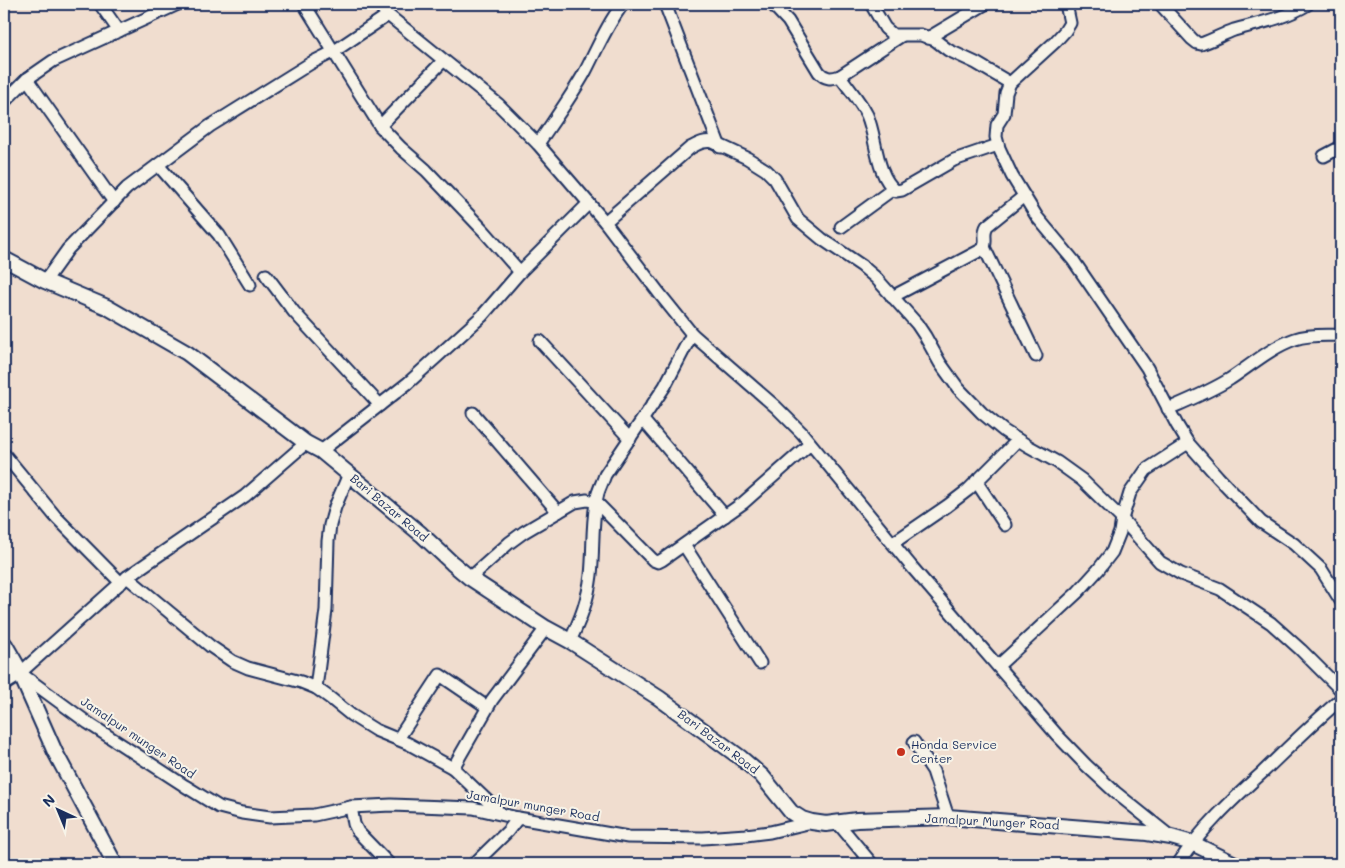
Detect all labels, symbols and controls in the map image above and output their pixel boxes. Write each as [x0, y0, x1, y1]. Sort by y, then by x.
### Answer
street label: Bari Bazar Road [347, 470, 432, 545]
street label: Jamalpur munger Road [78, 693, 199, 782]
street label: Bari Bazar Road [675, 706, 763, 777]
place label: Honda Service Center [911, 736, 997, 766]
marker: Honda Service Center [895, 746, 907, 758]
street label: Jamalpur munger Road [465, 785, 601, 825]
north arrow [32, 786, 82, 836]
text: N [38, 790, 59, 811]
street label: Jamalpur Munger Road [924, 809, 1060, 833]

